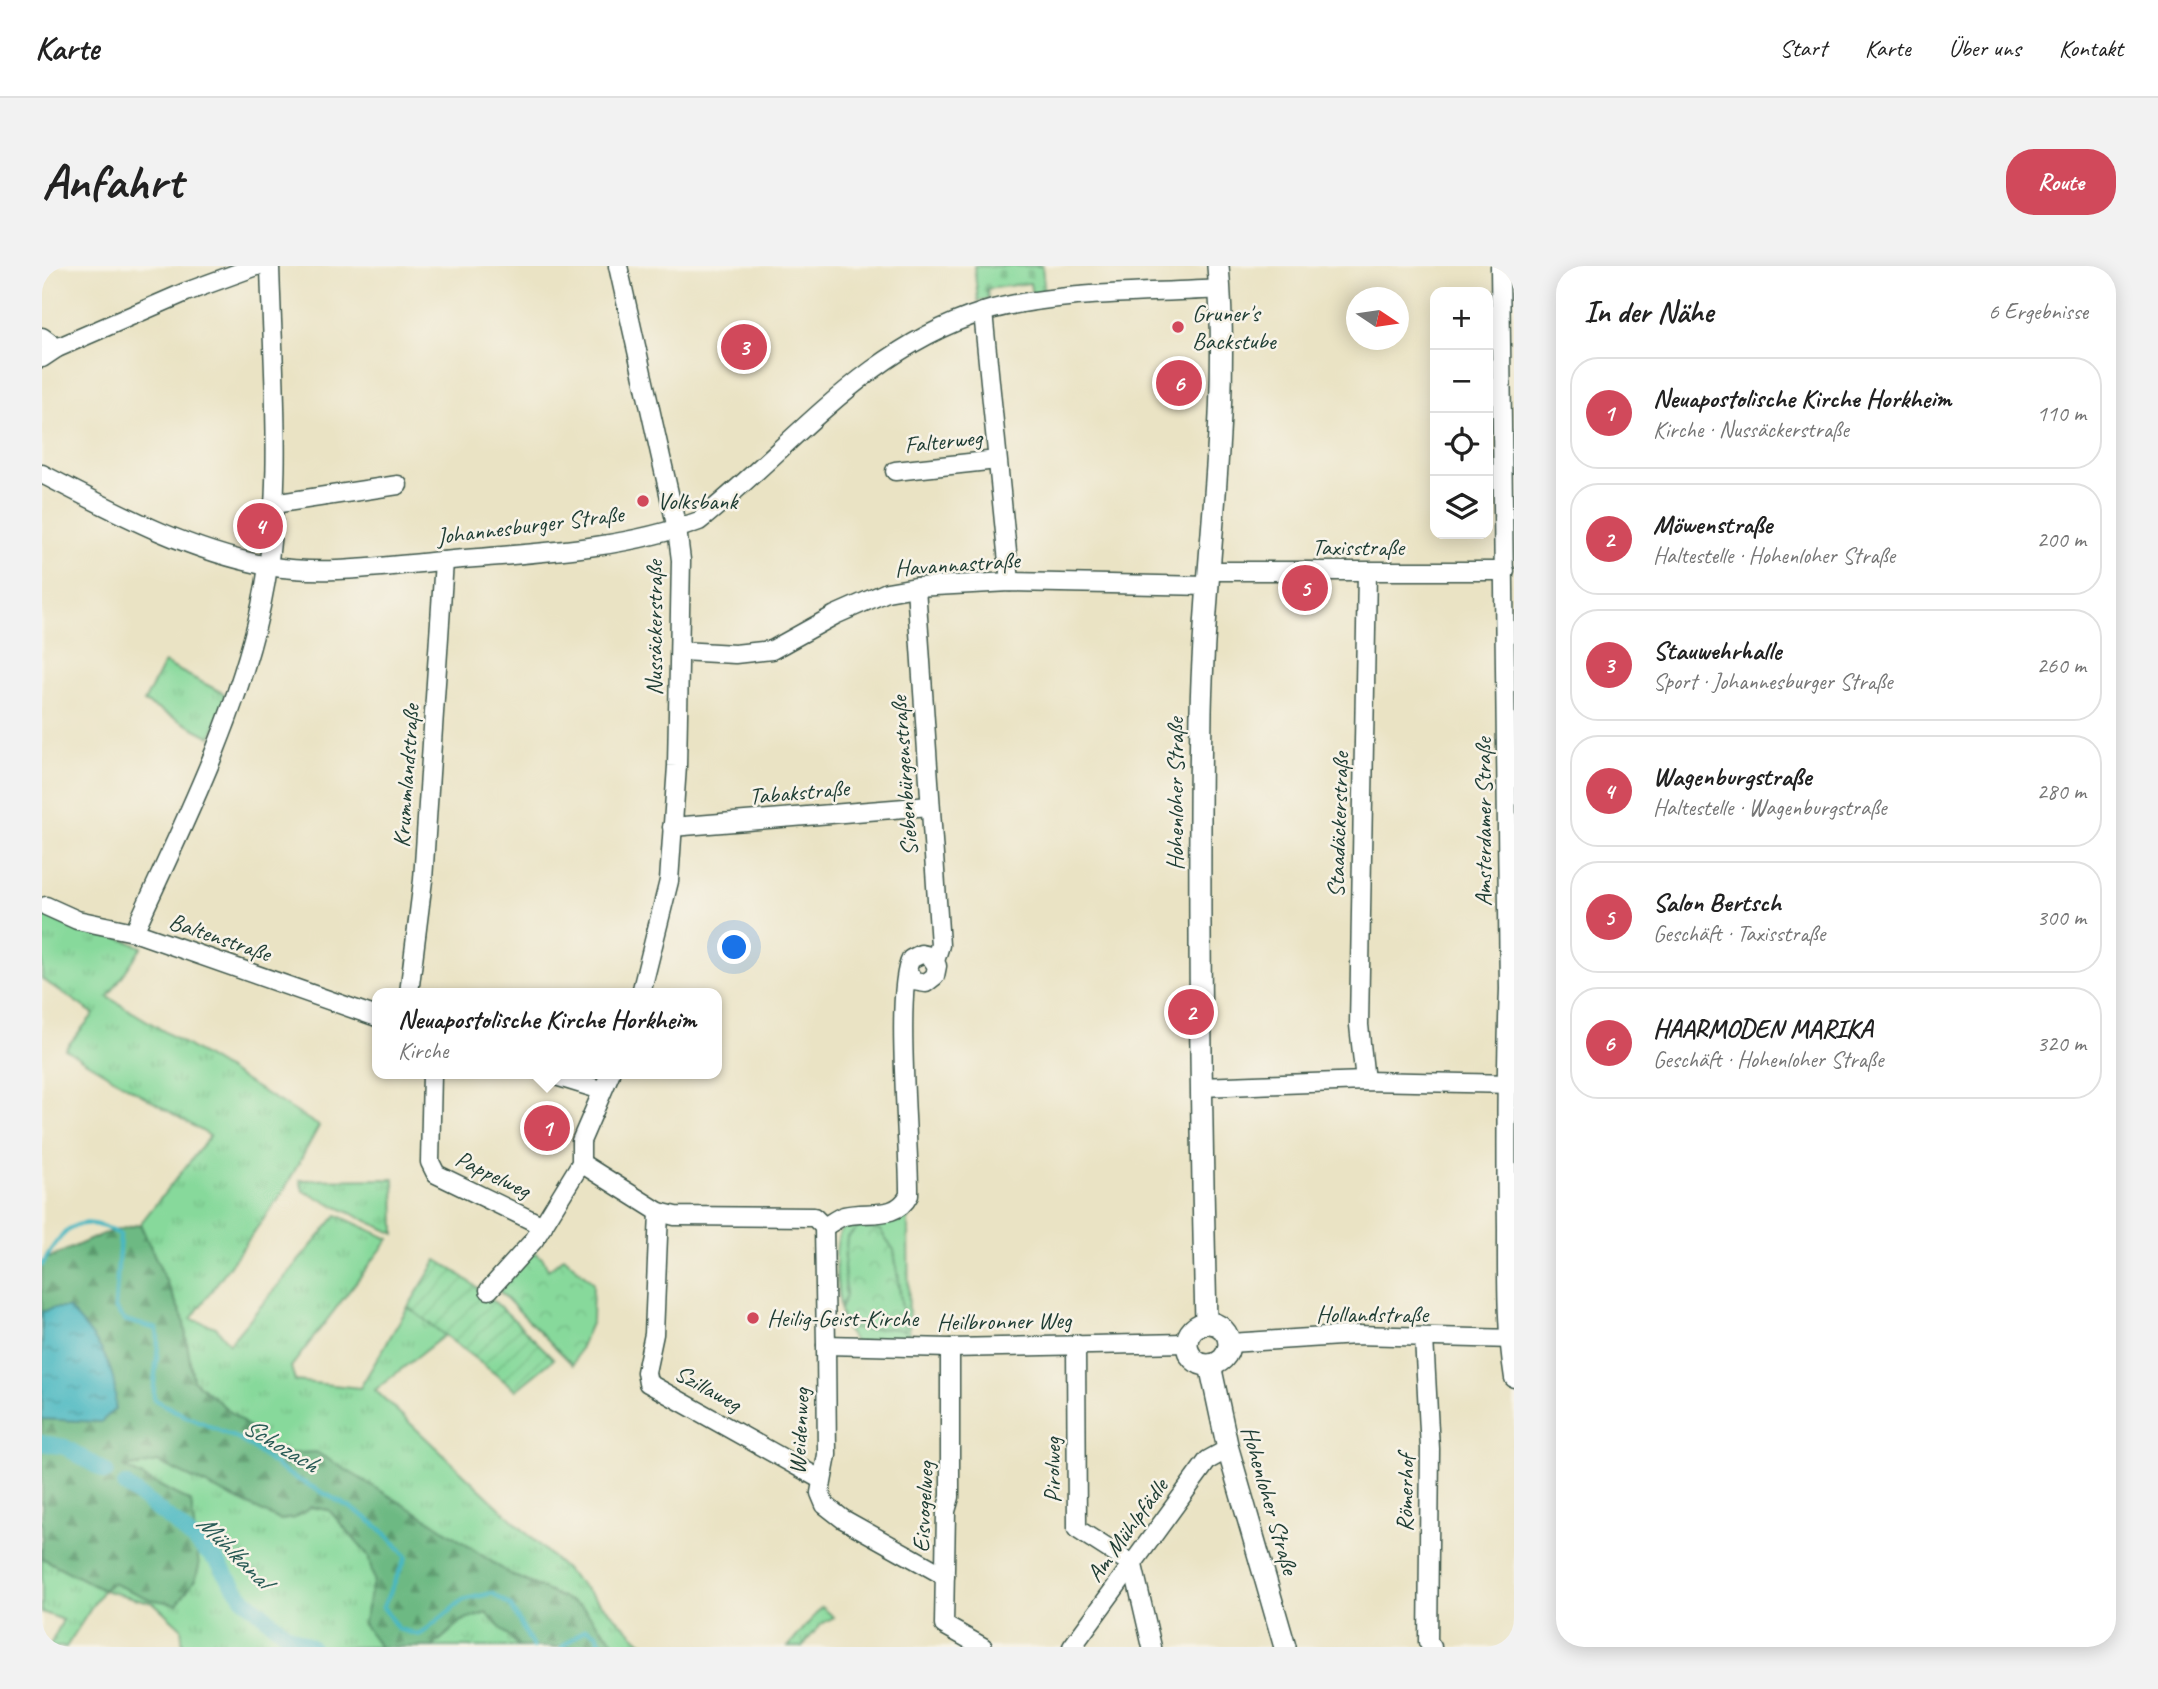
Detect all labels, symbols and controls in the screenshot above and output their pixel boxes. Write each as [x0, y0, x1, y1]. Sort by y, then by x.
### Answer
text: Karte [35, 27, 99, 69]
text: Start [1780, 33, 1827, 63]
text: Karte [1865, 33, 1911, 63]
text: Über uns [1949, 33, 2021, 63]
text: Kontakt [2059, 33, 2123, 63]
button: Route [2006, 149, 2116, 215]
text: Anfahrt [42, 151, 182, 213]
north arrow [1346, 287, 1409, 350]
map controls [1430, 287, 1493, 539]
button: + [1430, 287, 1493, 350]
text: In der Nähe [1584, 293, 1713, 331]
text: 6 Ergebnisse [1988, 297, 2088, 326]
place label: Gruner's Backstube [1192, 298, 1278, 356]
marker: Gruner's Backstube [1170, 319, 1186, 335]
pin: 3 [721, 321, 767, 373]
button: − [1430, 350, 1493, 413]
pin: 6 [1156, 357, 1202, 409]
text: Neuapostolische Kirche Horkheim [1653, 382, 1951, 415]
text: 1 [1604, 399, 1614, 428]
text: 110 m [2037, 399, 2086, 428]
button: locate [1430, 413, 1493, 476]
text: Kirche · Nussäckerstraße [1653, 415, 1849, 444]
street label: Falterweg [903, 422, 986, 460]
button: layers [1430, 476, 1493, 539]
place label: Volksbank [657, 486, 739, 516]
marker: Volksbank [635, 493, 651, 509]
street label: Johannesburger Straße [434, 498, 627, 551]
pin: 4 [237, 500, 283, 552]
text: Möwenstraße [1653, 508, 1772, 541]
text: 2 [1604, 525, 1614, 554]
text: 200 m [2037, 525, 2086, 554]
street label: Taxisstraße [1312, 532, 1406, 562]
text: Haltestelle · Hohenloher Straße [1653, 541, 1895, 570]
street label: Havannastraße [894, 545, 1023, 583]
street label: Nussäckerstraße [639, 558, 669, 696]
pin: 5 [1282, 562, 1328, 614]
text: Stauwehrhalle [1653, 634, 1781, 667]
text: 3 [1604, 651, 1614, 680]
text: 260 m [2037, 651, 2086, 680]
text: Sport · Johannesburger Straße [1653, 667, 1893, 696]
street label: Siebenbürgenstraße [883, 693, 925, 857]
street label: Krummlandstraße [386, 701, 426, 849]
street label: Hohenloher Straße [1160, 715, 1190, 870]
street label: Amsterdamer Straße [1468, 735, 1498, 906]
street label: Staadäckerstraße [1320, 750, 1356, 898]
text: Wagenburgstraße [1653, 760, 1811, 793]
street label: Tabakstraße [748, 773, 852, 811]
text: 4 [1604, 777, 1614, 806]
text: 280 m [2037, 777, 2086, 806]
text: Haltestelle · Wagenburgstraße [1653, 793, 1887, 822]
text: Salon Bertsch [1653, 886, 1781, 919]
text: 5 [1604, 903, 1614, 932]
text: 300 m [2037, 903, 2086, 932]
street label: Baltenstraße [165, 906, 277, 969]
text: Geschäft · Taxisstraße [1653, 919, 1825, 948]
your location [717, 930, 751, 964]
pin: 2 [1168, 986, 1214, 1038]
popup [372, 988, 722, 1079]
text: Neuapostolische Kirche Horkheim [398, 1003, 696, 1036]
text: HAARMODEN MARIKA [1653, 1012, 1873, 1045]
text: 6 [1604, 1029, 1614, 1058]
text: 320 m [2037, 1029, 2086, 1058]
text: Kirche [398, 1036, 448, 1065]
text: Geschäft · Hohenloher Straße [1653, 1045, 1883, 1074]
pin: 1 [524, 1102, 570, 1154]
street label: Pappelweg [451, 1143, 537, 1206]
street label: Hollandstraße [1316, 1299, 1430, 1329]
place label: Heilig-Geist-Kirche [767, 1303, 920, 1333]
street label: Heilbronner Weg [936, 1305, 1073, 1337]
marker: Heilig-Geist-Kirche [745, 1310, 761, 1326]
street label: Szillaweg [670, 1358, 748, 1420]
street label: Weidenweg [782, 1386, 816, 1475]
water label: Schozach [237, 1410, 327, 1481]
street label: Hohenloher Straße [1235, 1422, 1306, 1580]
street label: Pirolweg [1037, 1436, 1067, 1503]
street label: Römerhof [1389, 1449, 1421, 1532]
street label: Eisvogelweg [906, 1459, 940, 1553]
street label: Am Mühlpfädle [1079, 1471, 1176, 1588]
water label: Mühlkanal [190, 1507, 284, 1601]

